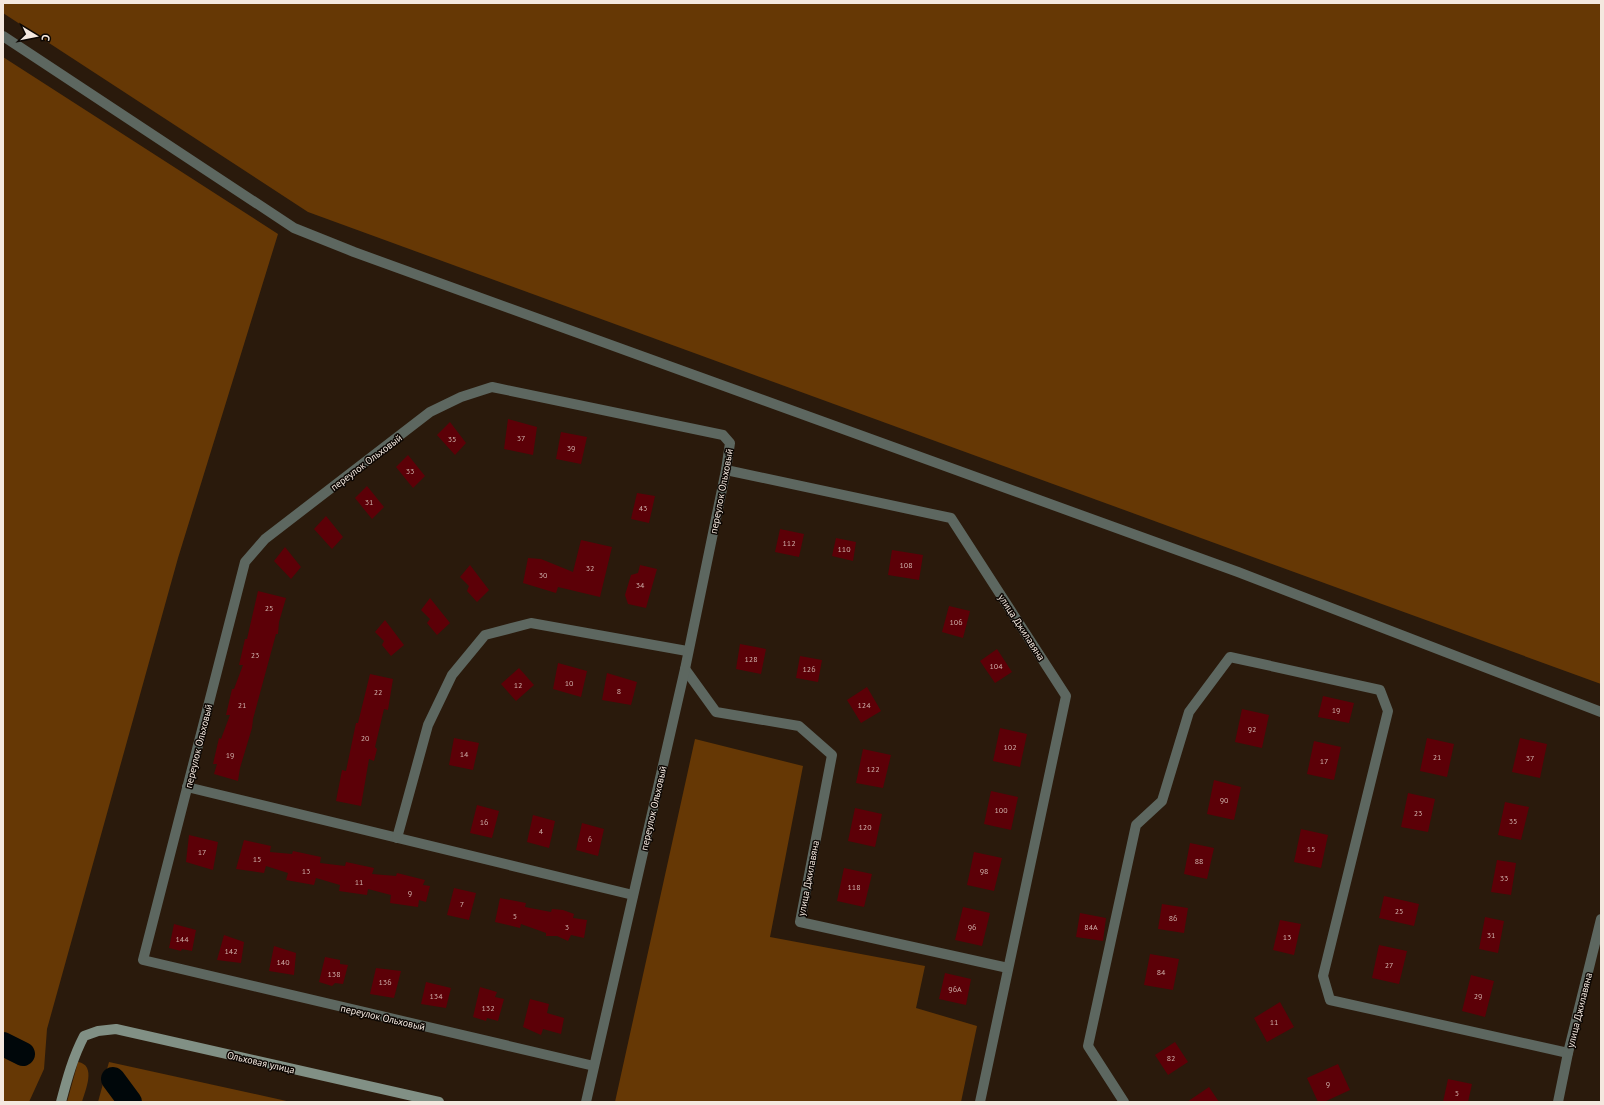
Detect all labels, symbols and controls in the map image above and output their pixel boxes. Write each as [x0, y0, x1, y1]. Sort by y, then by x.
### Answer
north arrow [16, 16, 56, 56]
text: С [38, 33, 53, 42]
street label: переулок Ольховый [328, 431, 405, 494]
house number: 37 [517, 433, 525, 443]
house number: 35 [448, 434, 456, 444]
house number: 39 [567, 443, 575, 453]
street label: переулок Ольховый [707, 447, 736, 535]
house number: 33 [406, 466, 414, 476]
house number: 31 [365, 497, 373, 507]
house number: 43 [639, 503, 647, 513]
house number: 112 [782, 538, 796, 548]
house number: 110 [837, 544, 851, 554]
house number: 108 [899, 560, 913, 570]
house number: 32 [586, 563, 594, 573]
house number: 30 [539, 570, 548, 580]
house number: 34 [636, 580, 645, 590]
street label: улица Джилавяна [995, 592, 1048, 663]
house number: 25 [265, 603, 273, 613]
house number: 106 [949, 617, 963, 627]
house number: 23 [251, 650, 259, 660]
house number: 128 [744, 654, 758, 664]
house number: 104 [989, 661, 1003, 671]
house number: 126 [802, 664, 816, 674]
house number: 10 [565, 678, 574, 688]
house number: 12 [514, 680, 522, 690]
house number: 8 [617, 686, 621, 696]
house number: 22 [374, 687, 382, 697]
house number: 21 [238, 700, 246, 710]
house number: 124 [857, 700, 871, 710]
street label: переулок Ольховый [182, 703, 215, 790]
house number: 19 [1332, 705, 1340, 715]
house number: 92 [1248, 724, 1256, 734]
house number: 20 [361, 733, 370, 743]
house number: 102 [1003, 742, 1017, 752]
house number: 14 [460, 749, 469, 759]
house number: 19 [226, 750, 234, 760]
house number: 21 [1433, 752, 1441, 762]
house number: 37 [1526, 753, 1534, 763]
house number: 17 [1320, 756, 1328, 766]
house number: 122 [866, 764, 880, 774]
street label: переулок Ольховый [637, 765, 670, 852]
house number: 90 [1220, 795, 1229, 805]
house number: 100 [994, 805, 1008, 815]
house number: 23 [1414, 808, 1422, 818]
house number: 35 [1509, 816, 1517, 826]
house number: 16 [480, 817, 488, 827]
house number: 120 [858, 822, 872, 832]
house number: 4 [539, 826, 544, 836]
house number: 6 [588, 834, 592, 844]
street label: улица Джилавяна [795, 839, 822, 917]
house number: 15 [1307, 844, 1315, 854]
house number: 17 [198, 847, 206, 857]
house number: 15 [253, 854, 261, 864]
house number: 88 [1195, 856, 1203, 866]
house number: 13 [302, 866, 310, 876]
house number: 98 [980, 866, 988, 876]
house number: 33 [1500, 873, 1508, 883]
house number: 11 [355, 877, 363, 887]
house number: 118 [847, 882, 861, 892]
house number: 9 [408, 888, 412, 898]
house number: 7 [460, 899, 464, 909]
house number: 25 [1395, 906, 1403, 916]
house number: 5 [513, 911, 517, 921]
house number: 86 [1169, 913, 1177, 923]
house number: 3 [565, 922, 569, 932]
house number: 96 [968, 922, 976, 932]
house number: 84А [1084, 922, 1098, 932]
house number: 31 [1487, 930, 1495, 940]
house number: 13 [1283, 932, 1291, 942]
house number: 144 [175, 934, 189, 944]
house number: 142 [224, 946, 238, 956]
house number: 140 [276, 957, 290, 967]
house number: 27 [1385, 960, 1393, 970]
house number: 84 [1157, 967, 1166, 977]
house number: 138 [327, 969, 341, 979]
street label: улица Джилавяна [1564, 971, 1595, 1049]
house number: 136 [378, 977, 392, 987]
house number: 96А [948, 984, 962, 994]
house number: 134 [429, 991, 443, 1001]
house number: 29 [1474, 991, 1482, 1001]
street label: переулок Ольховый [339, 1001, 426, 1034]
house number: 132 [481, 1003, 495, 1013]
house number: 11 [1270, 1017, 1278, 1027]
street label: Ольховая улица [226, 1048, 296, 1077]
house number: 82 [1167, 1053, 1175, 1063]
house number: 9 [1326, 1079, 1330, 1089]
house number: 5 [1455, 1088, 1459, 1098]

